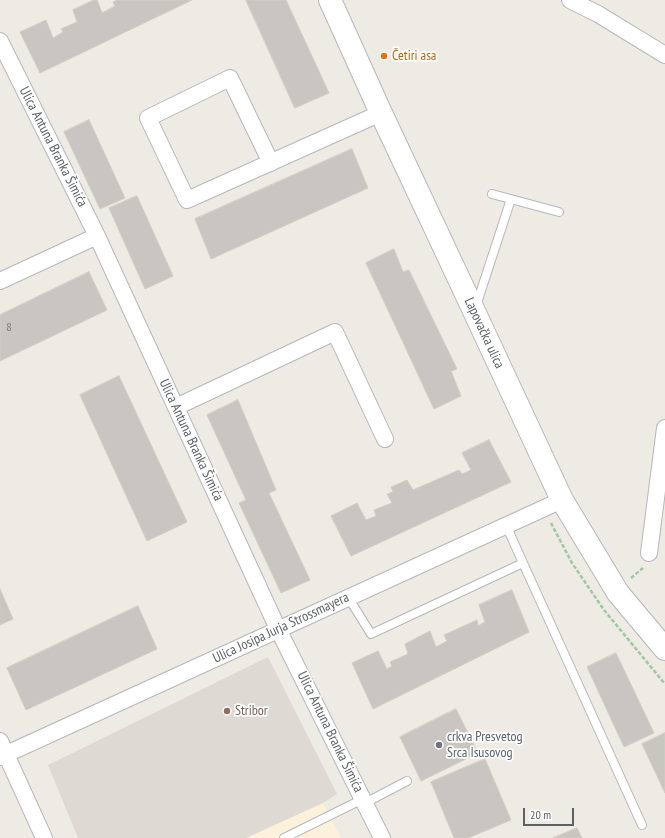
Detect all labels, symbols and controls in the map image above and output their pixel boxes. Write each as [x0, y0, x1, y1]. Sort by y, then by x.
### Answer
place label: Četiri asa [392, 48, 436, 64]
marker: Četiri asa [379, 51, 389, 61]
street label: Ulica Antuna Branka Šimića [15, 84, 91, 210]
street label: Lapovačka ulica [460, 295, 508, 371]
house number: 8 [6, 321, 12, 335]
street label: Ulica Antuna Branka Šimića [155, 376, 227, 504]
street label: Ulica Josipa Jurja Strossmayera [210, 589, 352, 667]
street label: Ulica Antuna Branka Šimića [293, 669, 367, 795]
place label: Stribor [235, 703, 268, 719]
marker: Stribor [222, 706, 232, 716]
place label: crkva Presvetog Srca Isusovog [447, 729, 523, 762]
marker: crkva Presvetog Srca Isusovog [434, 740, 444, 750]
scale bar [525, 800, 576, 826]
text: 20 m [530, 807, 551, 822]

